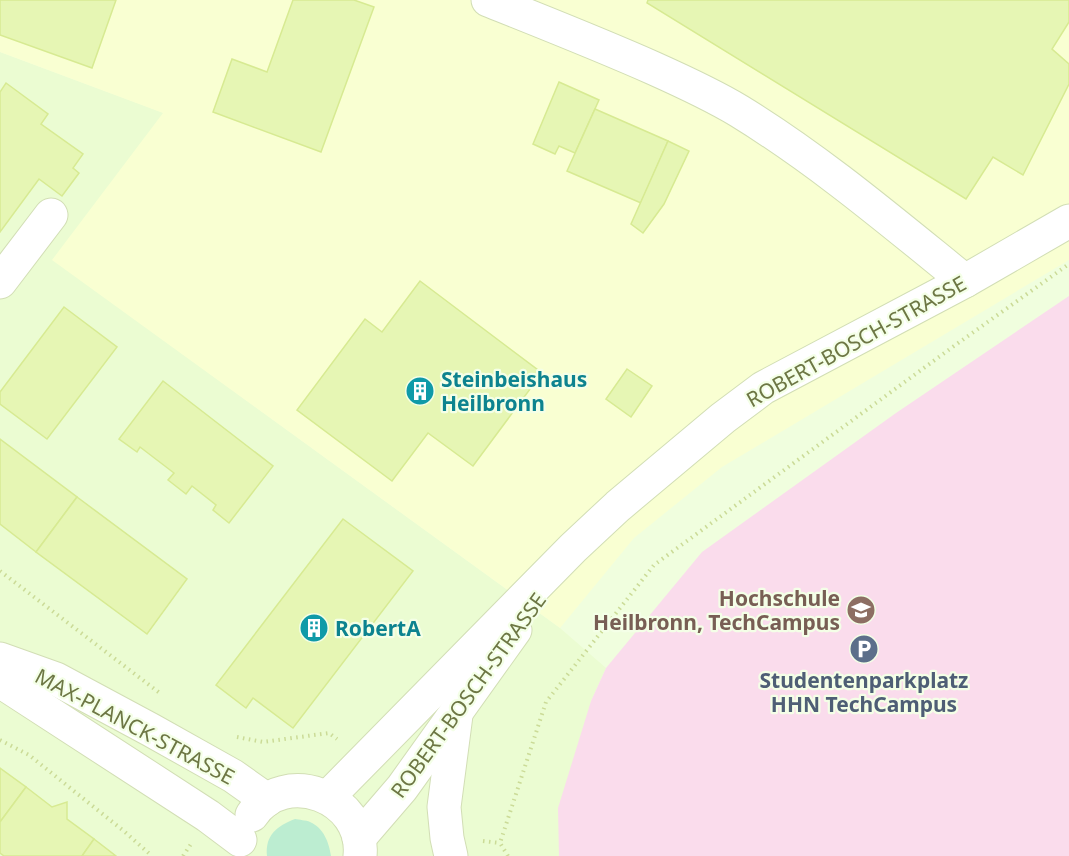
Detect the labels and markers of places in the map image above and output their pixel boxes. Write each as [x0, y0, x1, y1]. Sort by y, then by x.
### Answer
place label: Steinbeishaus Heilbronn [441, 365, 587, 417]
building icon: Steinbeishaus Heilbronn [404, 375, 436, 407]
place label: Hochschule Heilbronn, TechCampus [593, 584, 840, 636]
school or university icon: Hochschule Heilbronn, TechCampus [845, 594, 877, 626]
building icon: RobertA [298, 612, 330, 644]
place label: RobertA [335, 614, 421, 642]
parking icon: Studentenparkplatz HHN TechCampus [848, 633, 880, 665]
place label: Studentenparkplatz HHN TechCampus [760, 666, 968, 718]

